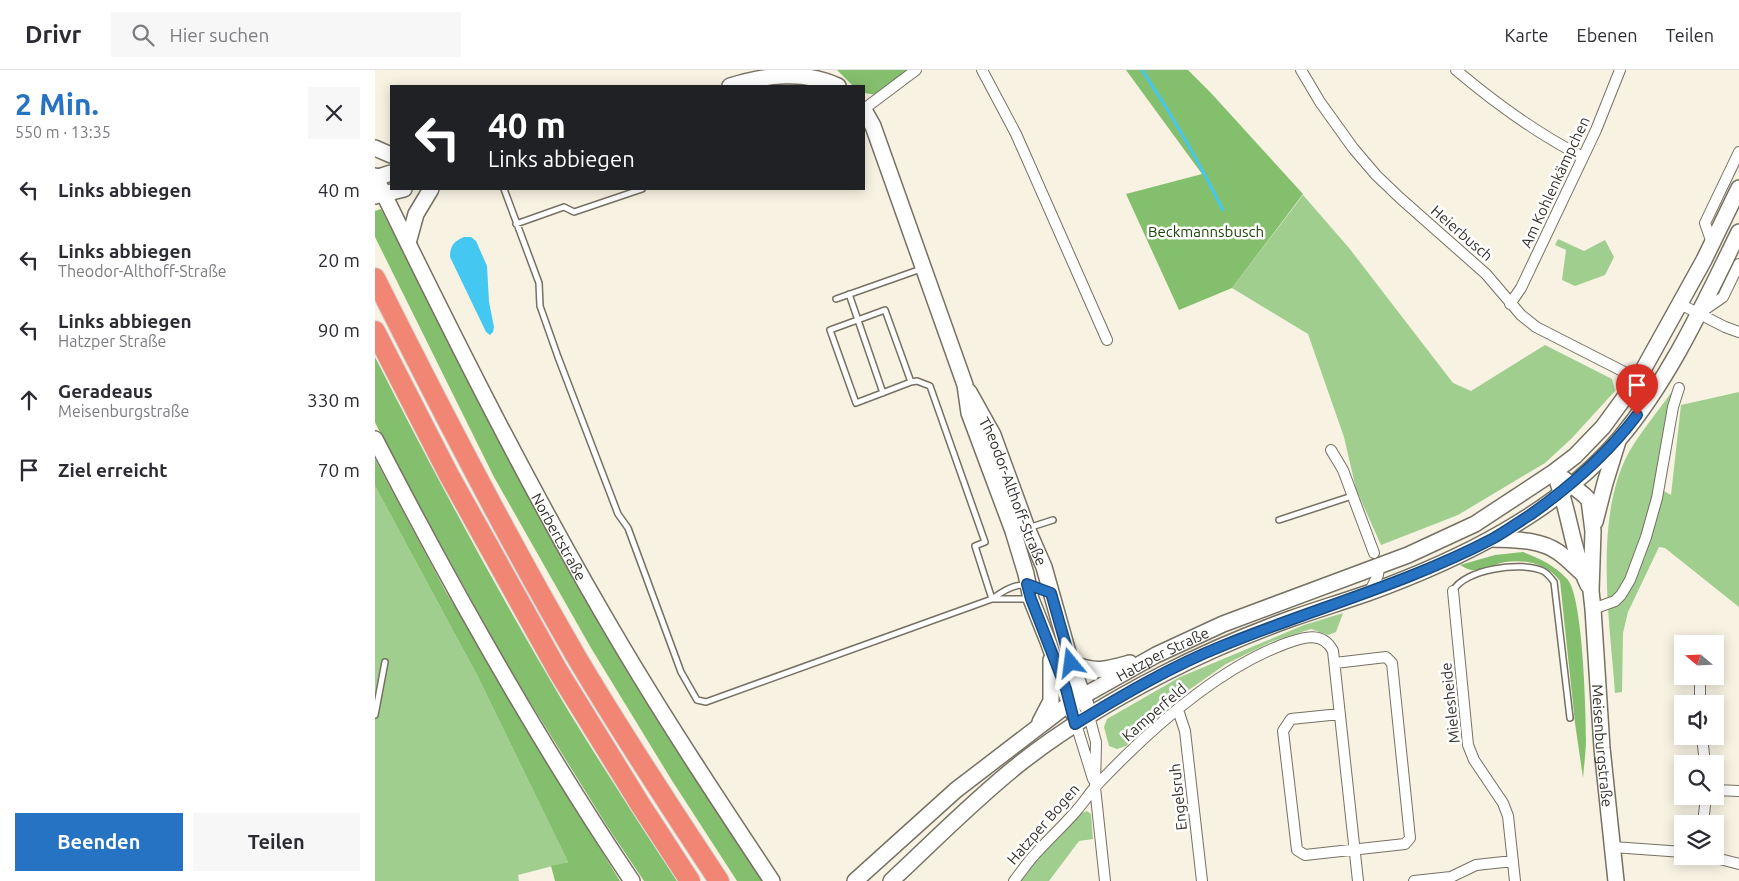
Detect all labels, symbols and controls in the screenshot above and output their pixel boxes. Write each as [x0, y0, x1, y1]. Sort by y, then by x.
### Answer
search box [111, 12, 461, 57]
text: Drivr [25, 21, 81, 48]
icon: search [129, 21, 157, 49]
text: Hier suchen [169, 24, 269, 46]
text: Karte [1505, 25, 1549, 45]
text: Ebenen [1577, 25, 1638, 45]
text: Teilen [1666, 25, 1714, 45]
text: 2 Min. [15, 87, 99, 121]
button: close [308, 87, 360, 139]
icon: left [405, 105, 470, 170]
text: 40 m [488, 105, 566, 145]
street label: Am Kohlenkämpchen [1517, 114, 1593, 250]
text: 550 m · 13:35 [15, 123, 111, 141]
text: Links abbiegen [488, 146, 635, 171]
icon: left [15, 176, 43, 204]
text: Links abbiegen [58, 179, 192, 201]
text: 40 m [318, 179, 360, 201]
street label: Heierbusch [1428, 202, 1496, 264]
park label: Beckmannsbusch [1148, 223, 1264, 240]
text: Links abbiegen [58, 240, 192, 262]
icon: left [15, 246, 43, 274]
text: 20 m [318, 249, 360, 271]
text: Theodor-Althoff-Straße [58, 262, 227, 280]
text: Links abbiegen [58, 310, 192, 332]
icon: left [15, 316, 43, 344]
text: 90 m [318, 319, 360, 341]
text: Hatzper Straße [58, 332, 166, 350]
pin [1616, 364, 1658, 415]
icon: arrive [1623, 371, 1651, 399]
text: Geradeaus [58, 380, 153, 402]
icon: ahead [15, 386, 43, 414]
text: 330 m [307, 389, 360, 411]
text: Meisenburgstraße [58, 402, 189, 420]
street label: Theodor-Althoff-Straße [976, 414, 1051, 568]
icon: arrive [15, 456, 43, 484]
text: Ziel erreicht [58, 459, 167, 481]
text: 70 m [318, 459, 360, 481]
street label: Norbertstraße [529, 490, 590, 583]
street label: Hatzper Straße [1113, 623, 1211, 684]
north arrow [1674, 635, 1724, 685]
map controls [1674, 635, 1724, 865]
position arrow [1044, 636, 1096, 688]
street label: Mielesheide [1437, 662, 1463, 744]
street label: Kamperfeld [1119, 680, 1189, 744]
street label: Meisenburgstraße [1589, 684, 1617, 808]
button: sound [1674, 695, 1724, 745]
button: search [1674, 755, 1724, 805]
street label: Engelsruh [1166, 763, 1190, 831]
street label: Hatzper Bogen [1003, 780, 1083, 868]
button: Beenden [15, 813, 183, 871]
button: Teilen [193, 813, 360, 871]
button: layers [1674, 815, 1724, 865]

